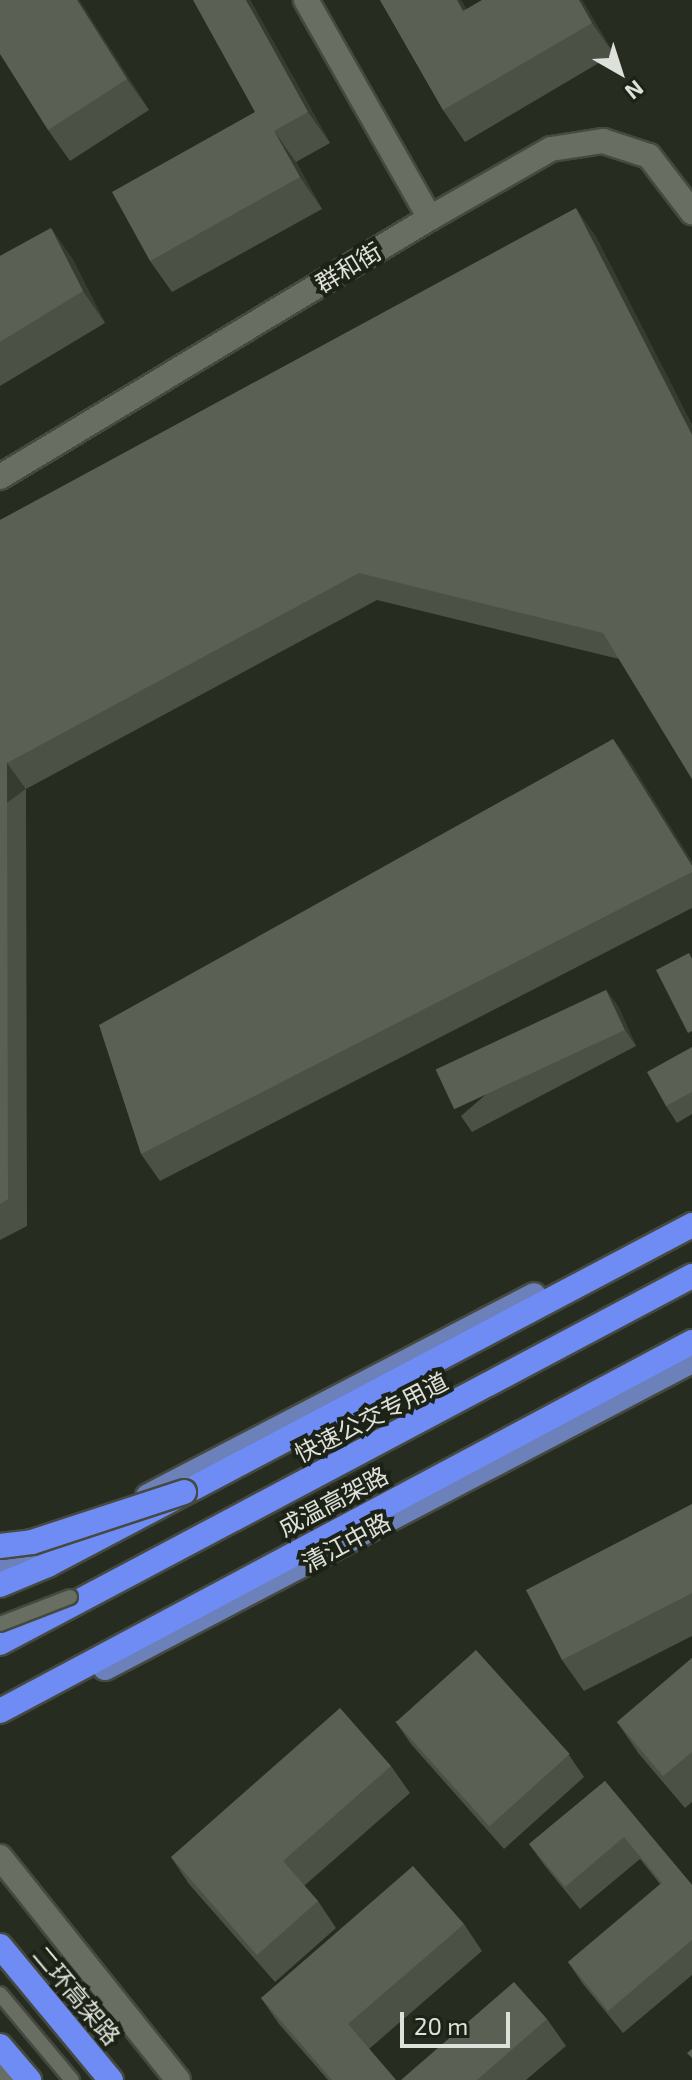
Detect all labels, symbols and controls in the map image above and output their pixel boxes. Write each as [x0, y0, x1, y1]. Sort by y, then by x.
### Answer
north arrow [580, 32, 660, 112]
text: N [621, 76, 649, 106]
street label: 群和街 [310, 236, 386, 298]
street label: 快速公交专用道 [290, 1366, 452, 1468]
street label: 成温高架路 [273, 1460, 393, 1542]
street label: 清江中路 [297, 1507, 395, 1577]
street label: 二环高架路 [27, 1940, 127, 2050]
scale bar [404, 1996, 514, 2046]
text: 20 m [414, 2011, 468, 2040]

